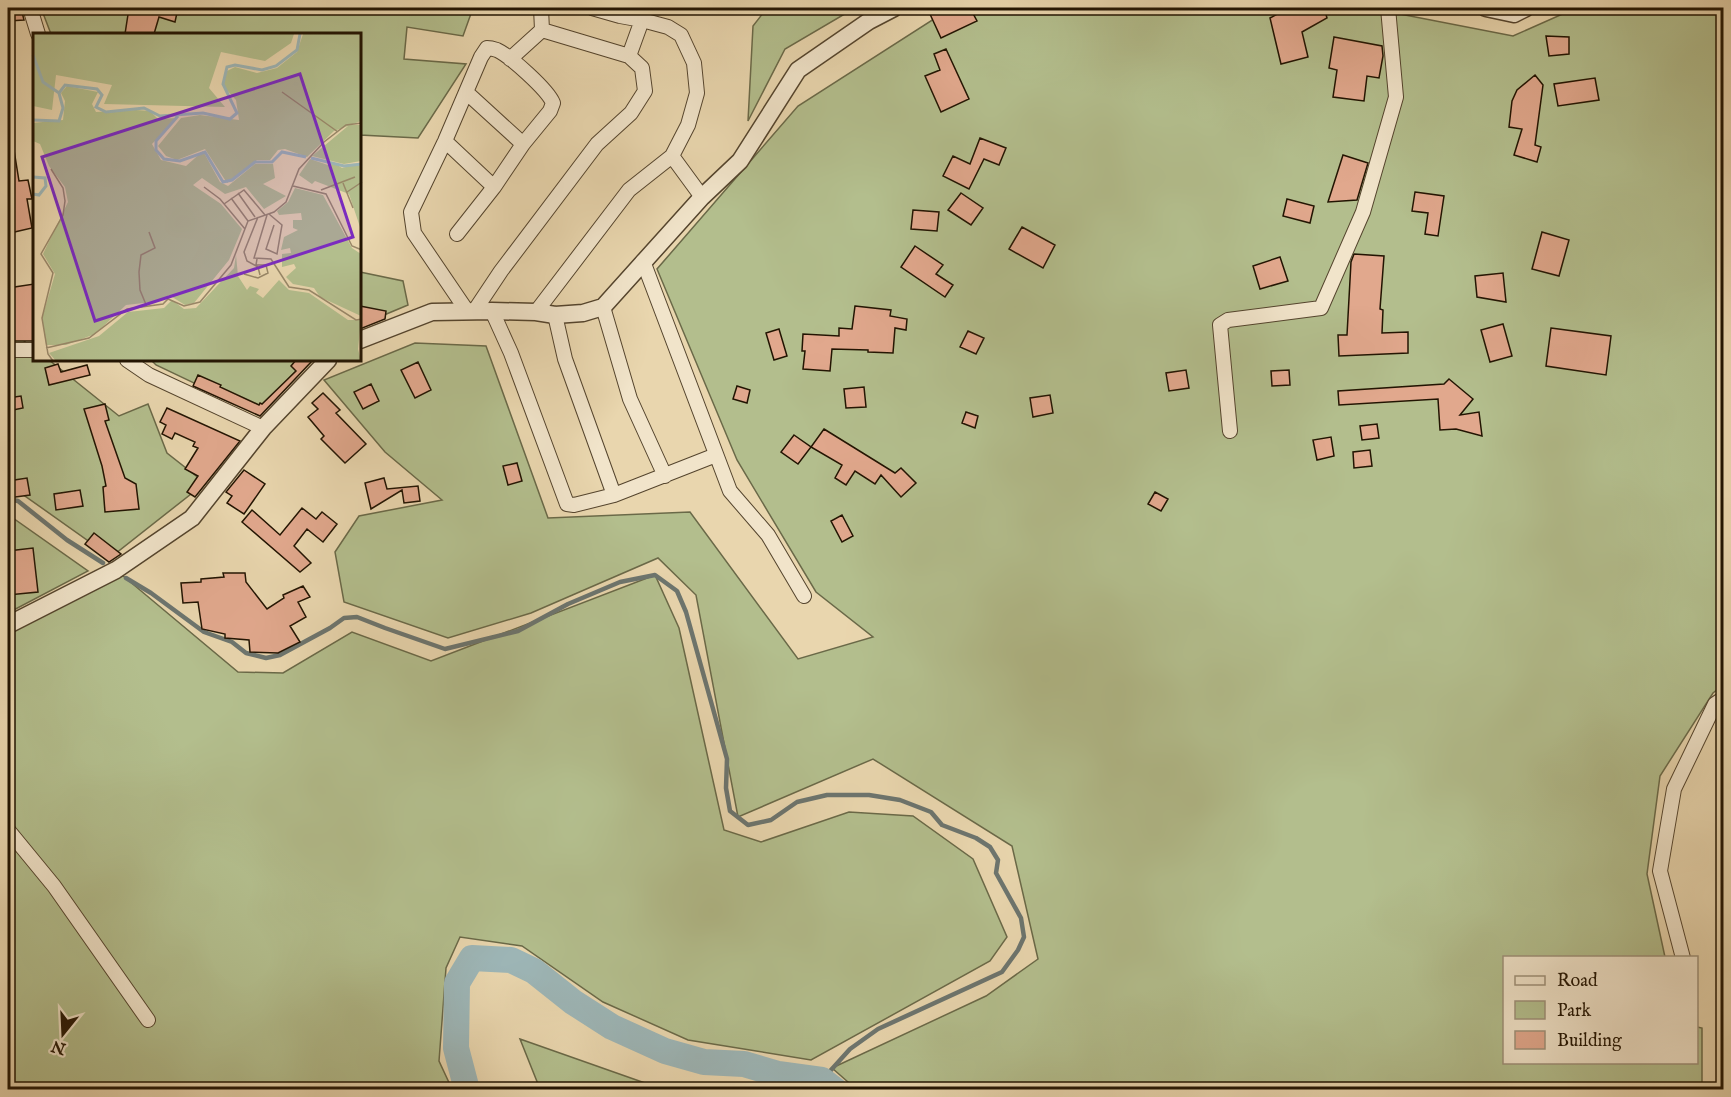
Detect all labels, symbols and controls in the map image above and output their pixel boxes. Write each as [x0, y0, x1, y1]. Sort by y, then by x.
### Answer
inset map [33, 33, 362, 362]
legend [1503, 956, 1698, 1064]
text: Road [1557, 970, 1598, 993]
text: Park [1557, 1000, 1592, 1023]
north arrow [33, 1004, 93, 1064]
text: Building [1557, 1030, 1622, 1053]
text: N [49, 1035, 70, 1058]

